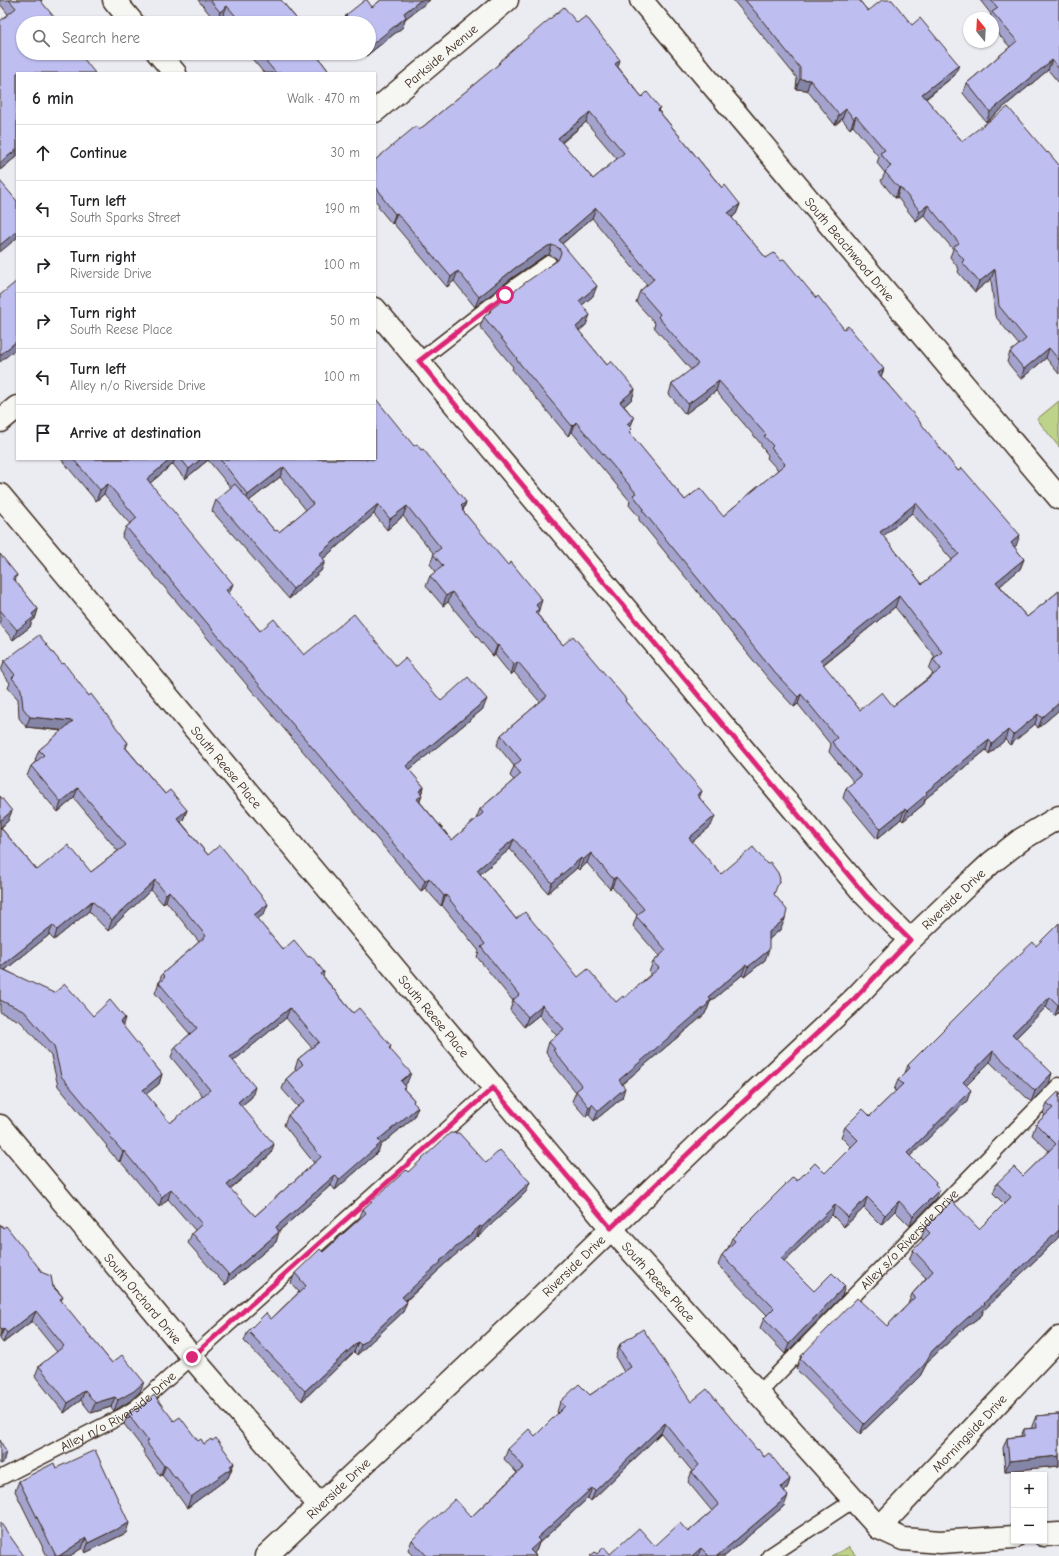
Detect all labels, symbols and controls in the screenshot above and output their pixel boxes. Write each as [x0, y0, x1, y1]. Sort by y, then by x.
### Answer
north arrow [963, 12, 999, 48]
search box [16, 16, 376, 60]
street label: Parkside Avenue [401, 20, 481, 91]
icon: search [30, 27, 52, 49]
text: Search here [62, 29, 140, 47]
text: 6 min [32, 89, 74, 108]
text: Walk · 470 m [287, 91, 360, 106]
icon: ahead [32, 142, 54, 164]
text: Continue [70, 144, 127, 162]
text: 30 m [330, 145, 360, 160]
text: Turn left [70, 192, 126, 210]
street label: South Beachwood Drive [802, 194, 898, 304]
icon: left [32, 198, 54, 220]
text: 190 m [325, 201, 360, 216]
text: South Sparks Street [70, 210, 180, 225]
text: Turn right [70, 248, 136, 266]
icon: right [32, 254, 54, 276]
text: 100 m [324, 257, 360, 272]
text: Riverside Drive [70, 266, 152, 281]
route start [496, 286, 514, 304]
text: Turn right [70, 304, 136, 322]
icon: right [32, 310, 54, 332]
text: 50 m [330, 313, 360, 328]
text: South Reese Place [70, 322, 172, 337]
text: Turn left [70, 360, 126, 378]
icon: left [32, 366, 54, 388]
text: 100 m [324, 369, 360, 384]
text: Alley n/o Riverside Drive [70, 378, 206, 393]
icon: arrive [32, 422, 54, 444]
text: Arrive at destination [70, 424, 201, 442]
street label: South Reese Place [188, 723, 265, 811]
street label: Riverside Drive [918, 865, 988, 932]
street label: South Reese Place [396, 972, 473, 1060]
street label: Alley s/o Riverside Drive [857, 1185, 961, 1292]
street label: Riverside Drive [539, 1231, 608, 1299]
street label: South Reese Place [619, 1238, 699, 1325]
street label: South Orchard Drive [101, 1250, 185, 1347]
route end [183, 1348, 201, 1366]
street label: Alley n/o Riverside Drive [57, 1368, 179, 1454]
street label: Morningside Drive [929, 1391, 1010, 1475]
street label: Riverside Drive [303, 1454, 373, 1522]
map controls [1011, 1472, 1047, 1544]
button: + [1011, 1472, 1047, 1508]
button: − [1011, 1508, 1047, 1544]

